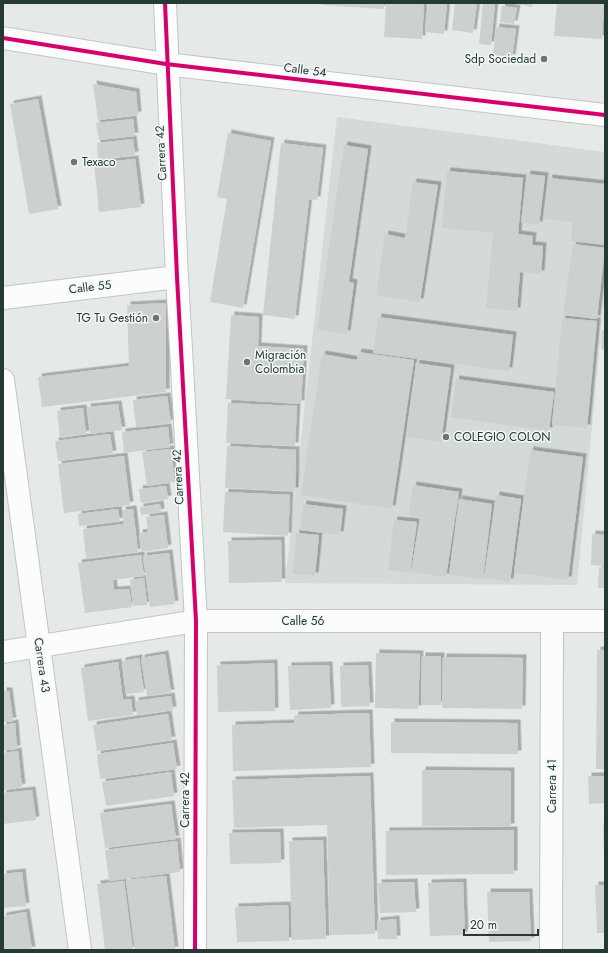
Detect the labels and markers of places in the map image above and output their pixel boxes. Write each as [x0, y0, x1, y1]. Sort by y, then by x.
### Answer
place label: Sdp Sociedad [465, 50, 536, 68]
marker: Sdp Sociedad [539, 54, 549, 64]
place label: Texaco [82, 153, 116, 171]
marker: Texaco [69, 157, 79, 167]
place label: TG Tu Gestión [76, 309, 148, 327]
marker: TG Tu Gestión [151, 313, 161, 323]
place label: Migración Colombia [255, 346, 306, 378]
marker: Migración Colombia [242, 357, 252, 367]
place label: COLEGIO COLON [454, 428, 551, 446]
marker: COLEGIO COLON [441, 432, 451, 442]

